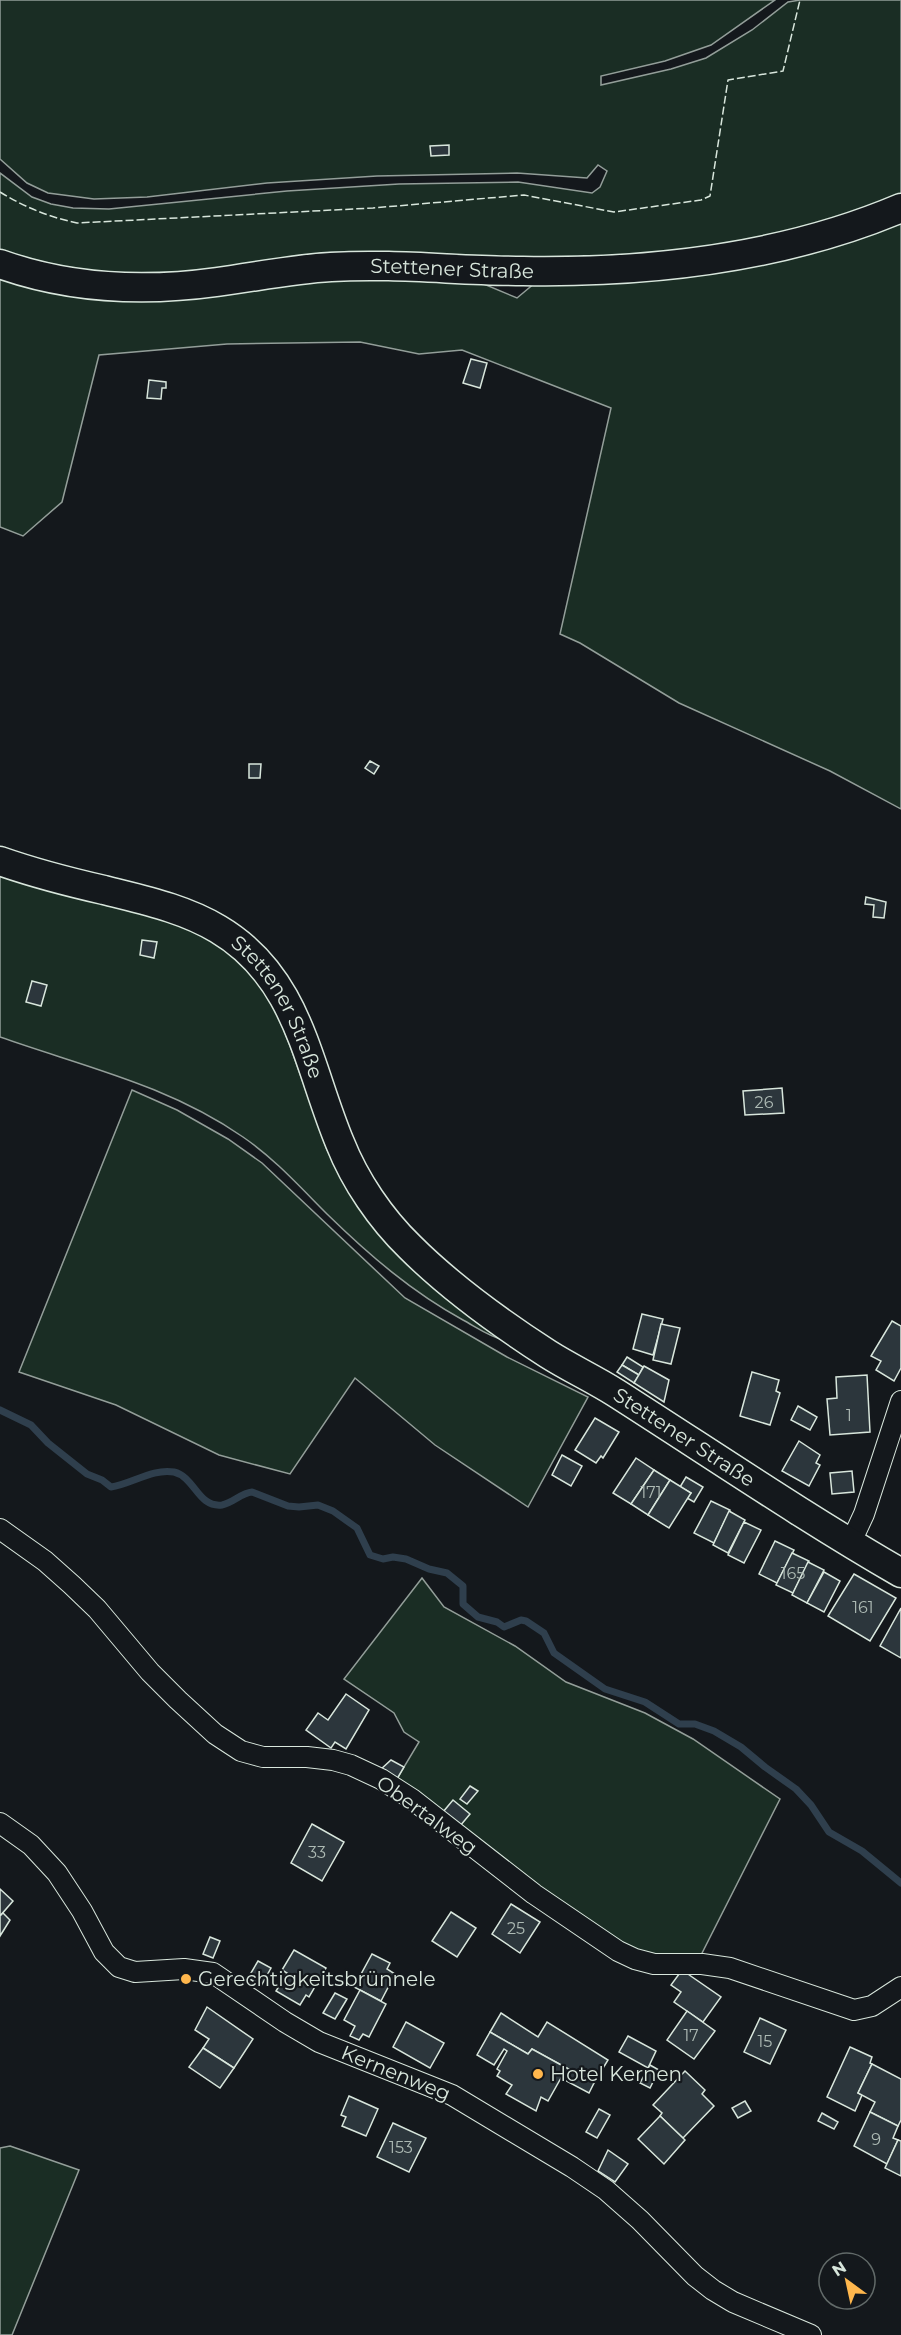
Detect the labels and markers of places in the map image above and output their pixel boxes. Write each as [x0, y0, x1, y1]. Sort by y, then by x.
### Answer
place label: Gerechtigkeitsbrünnele [198, 1967, 436, 1991]
marker: Gerechtigkeitsbrünnele [179, 1972, 193, 1986]
place label: Hotel Kernen [550, 2062, 682, 2086]
marker: Hotel Kernen [531, 2067, 545, 2081]

